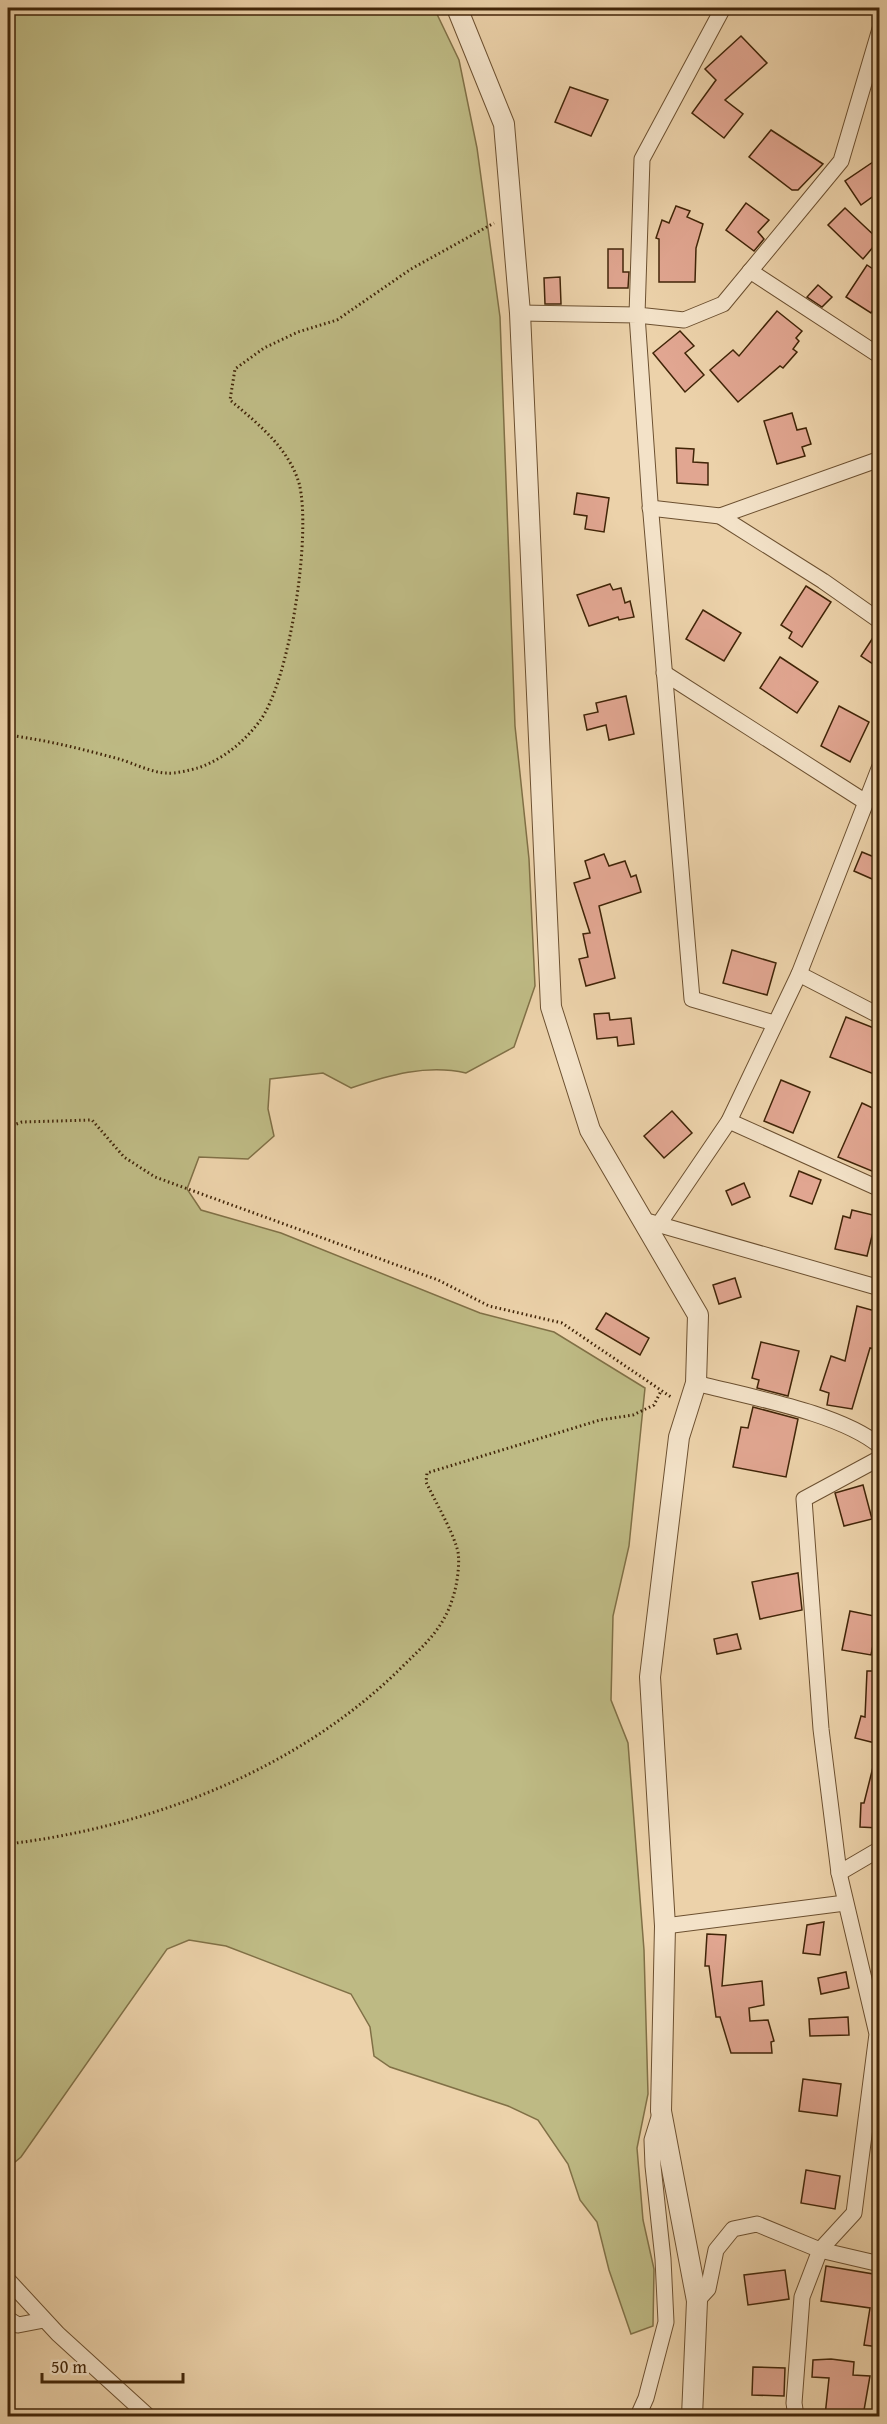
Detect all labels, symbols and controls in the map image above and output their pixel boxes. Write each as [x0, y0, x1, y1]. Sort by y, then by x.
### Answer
scale bar [42, 2346, 183, 2384]
text: 50 m [51, 2353, 87, 2380]

